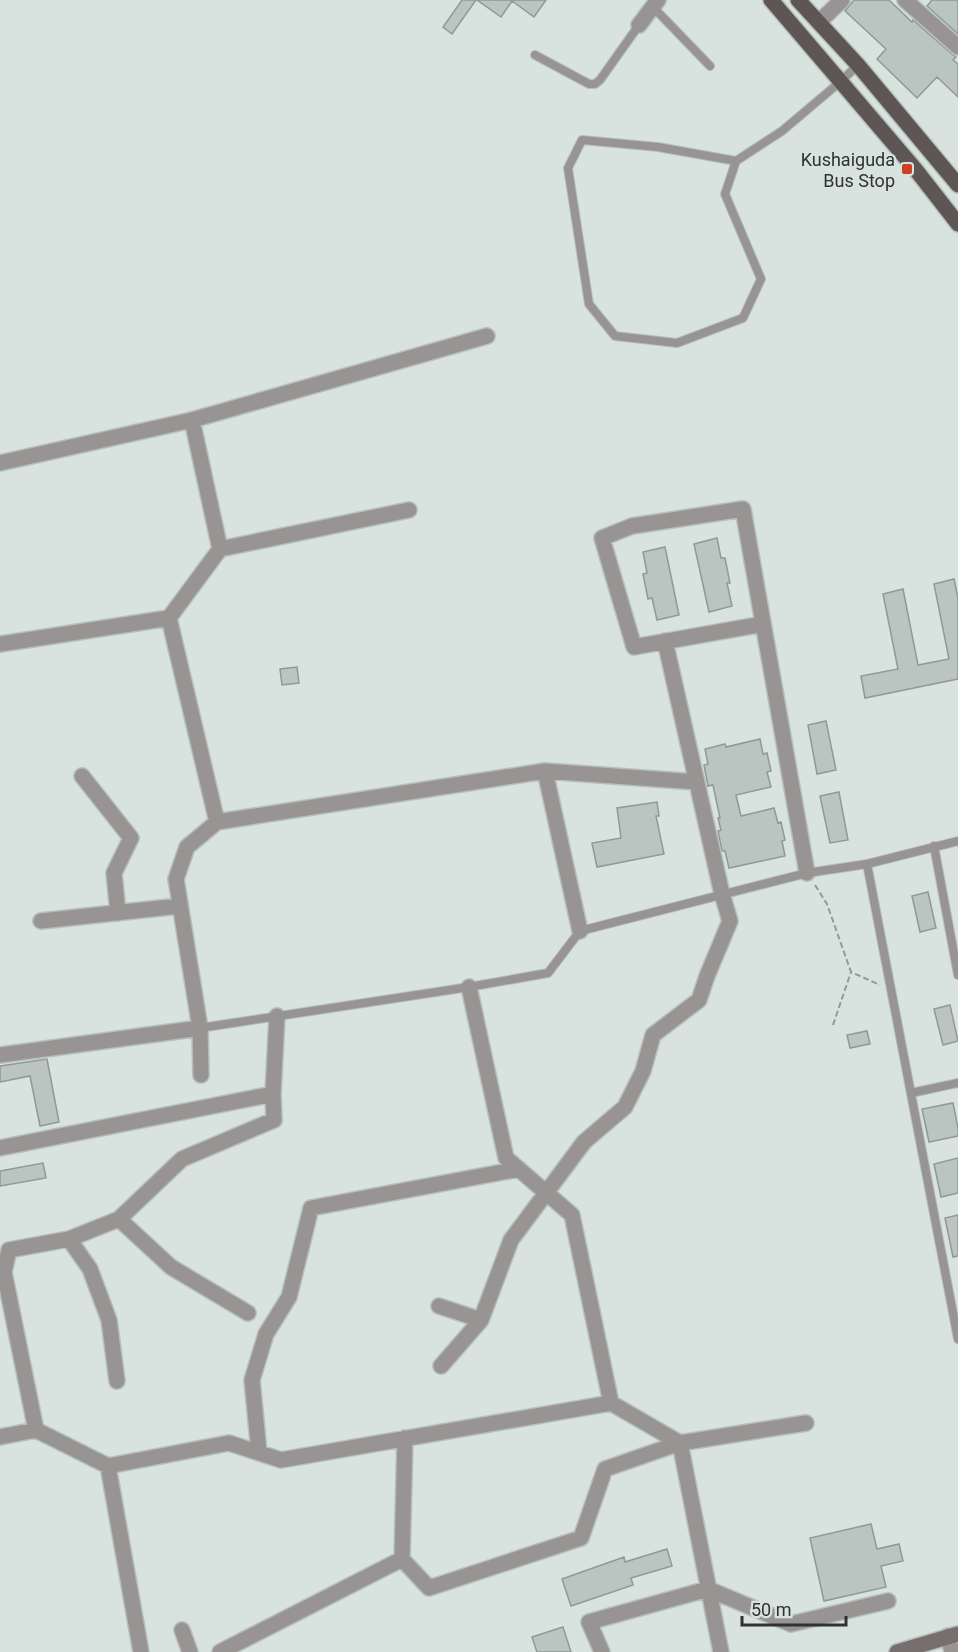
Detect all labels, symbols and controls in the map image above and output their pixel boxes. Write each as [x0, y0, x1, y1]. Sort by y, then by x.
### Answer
place label: Kushaiguda Bus Stop [801, 149, 895, 191]
marker: Kushaiguda Bus Stop [900, 162, 914, 176]
scale bar [742, 1589, 846, 1627]
text: 50 m [751, 1599, 791, 1620]

